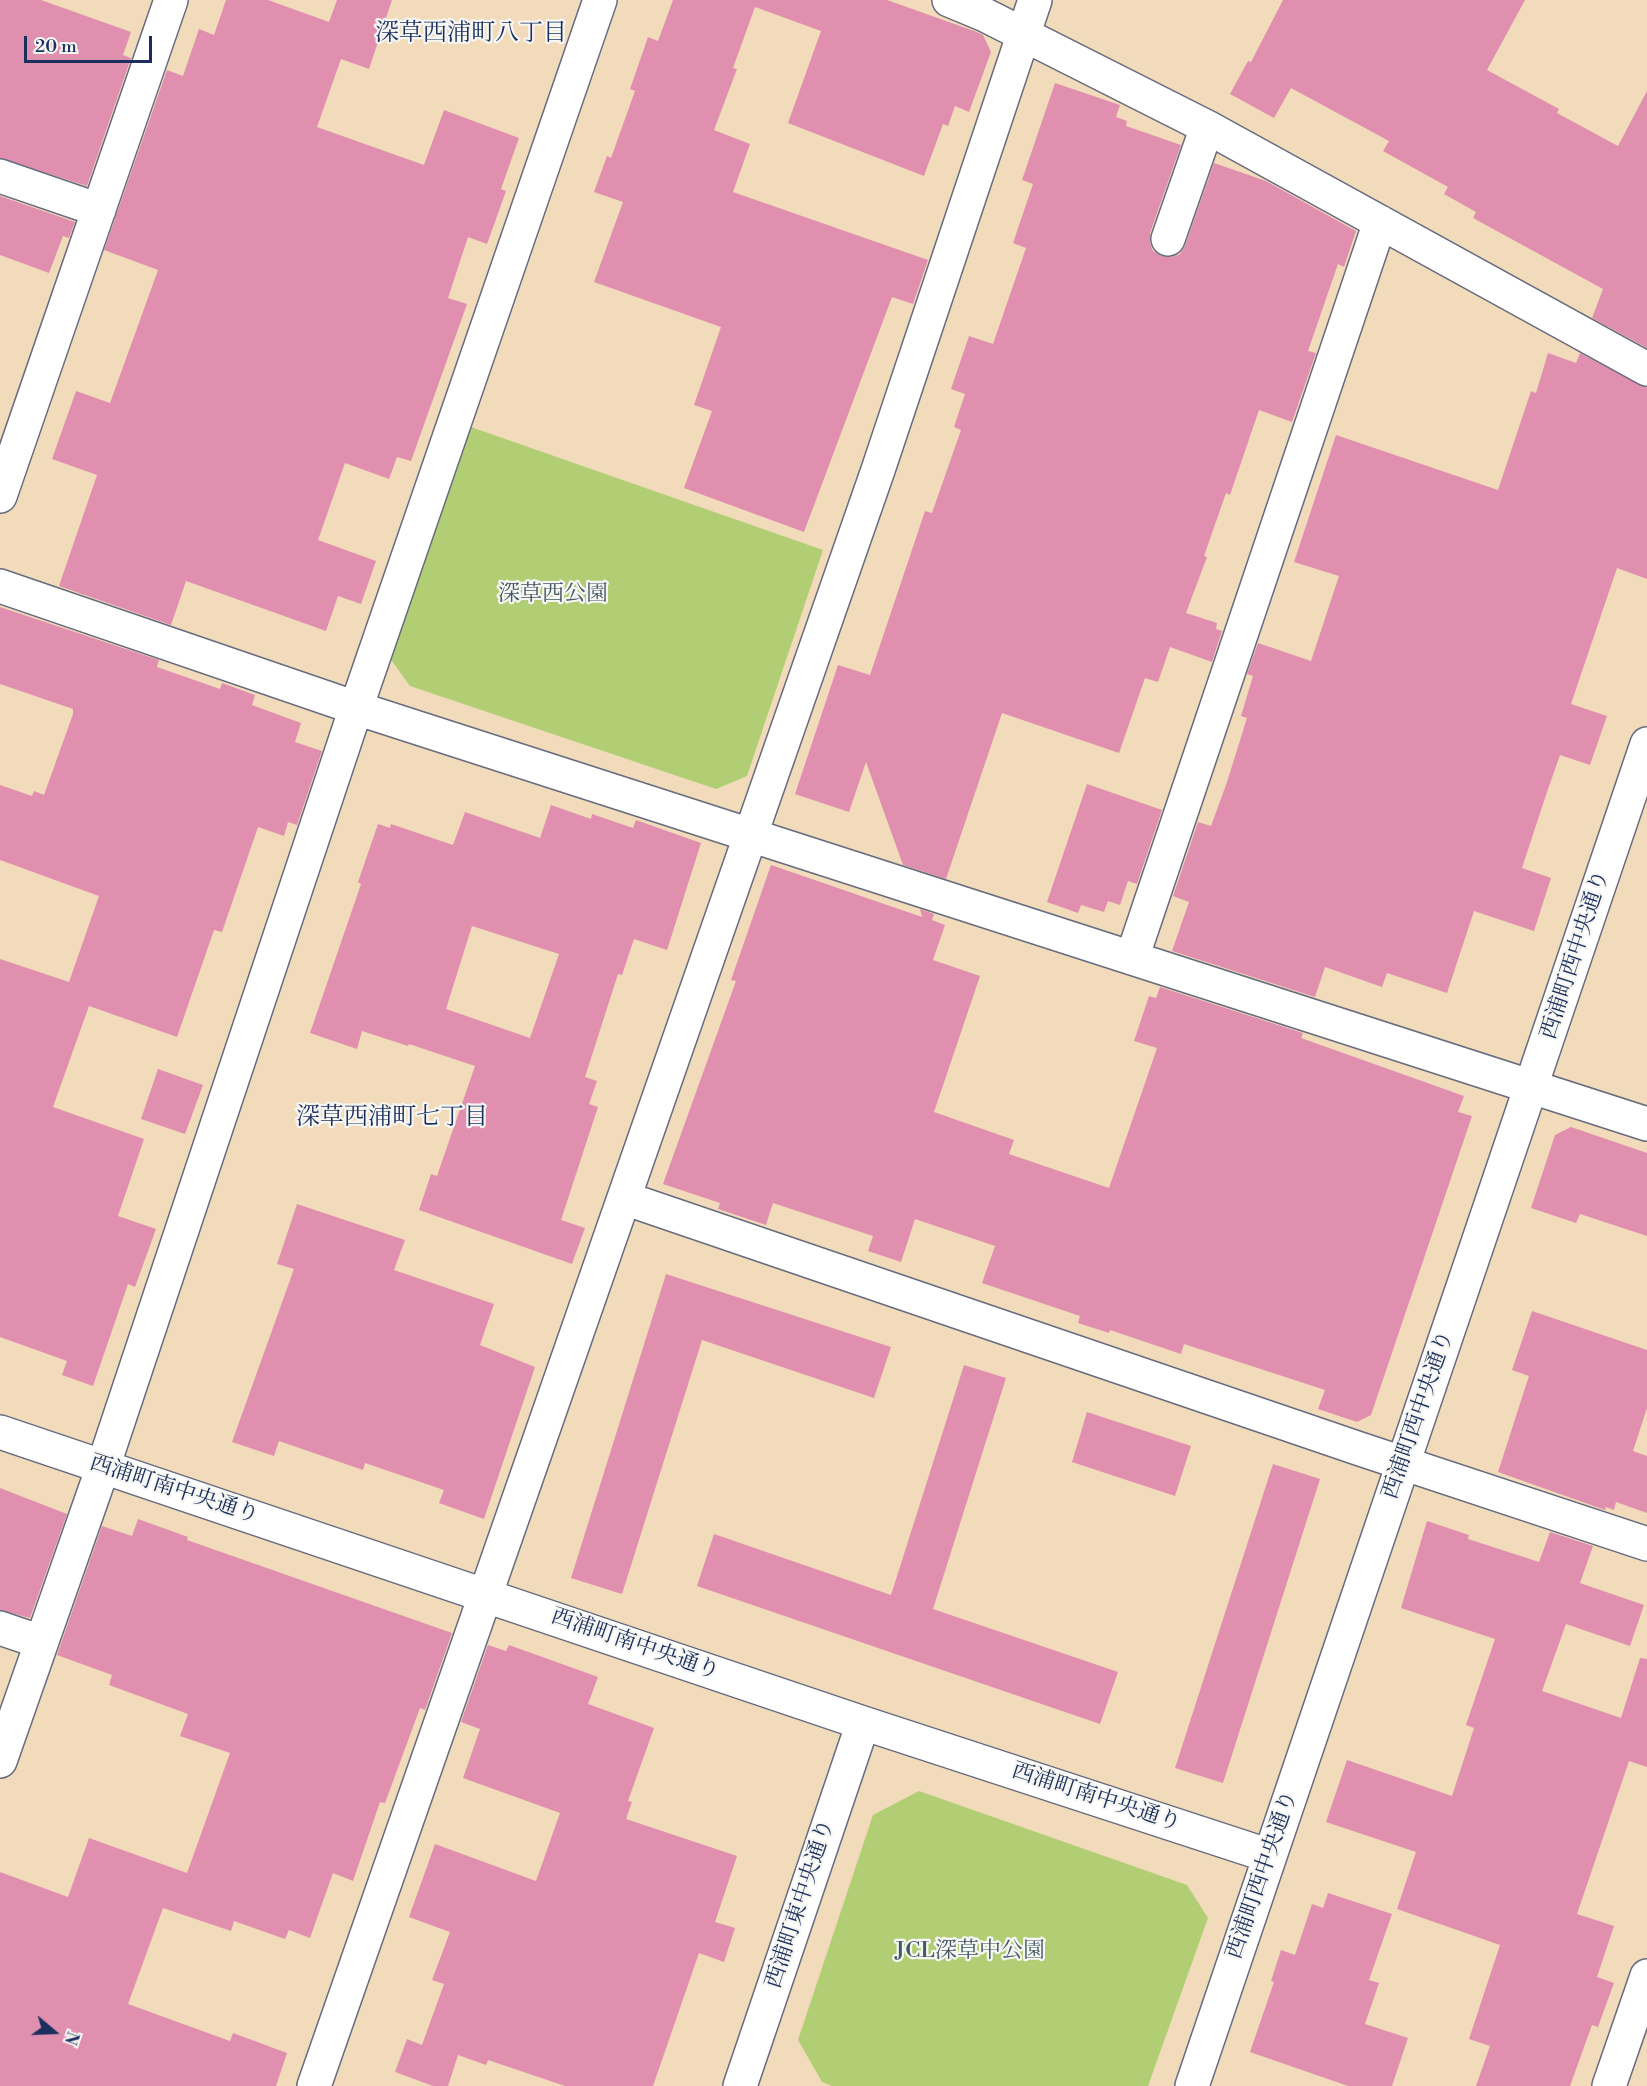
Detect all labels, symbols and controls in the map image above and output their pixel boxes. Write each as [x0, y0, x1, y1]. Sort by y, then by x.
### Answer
district label: 深草西浦町八丁目 [375, 20, 567, 48]
scale bar [27, 24, 154, 62]
text: 20 m [35, 35, 77, 58]
park label: 深草西公園 [498, 582, 608, 608]
street label: 西浦町西中央通り [1536, 867, 1616, 1043]
district label: 深草西浦町七丁目 [296, 1104, 488, 1132]
street label: 西浦町西中央通り [1378, 1327, 1460, 1503]
street label: 西浦町南中央通り [86, 1450, 262, 1530]
street label: 西浦町南中央通り [547, 1604, 723, 1686]
street label: 西浦町南中央通り [1008, 1758, 1184, 1838]
street label: 西浦町西中央通り [1222, 1787, 1304, 1963]
street label: 西浦町東中央通り [761, 1816, 841, 1992]
park label: JCL深草中公園 [895, 1939, 1045, 1965]
north arrow [24, 2002, 84, 2062]
text: N [60, 2029, 83, 2047]

